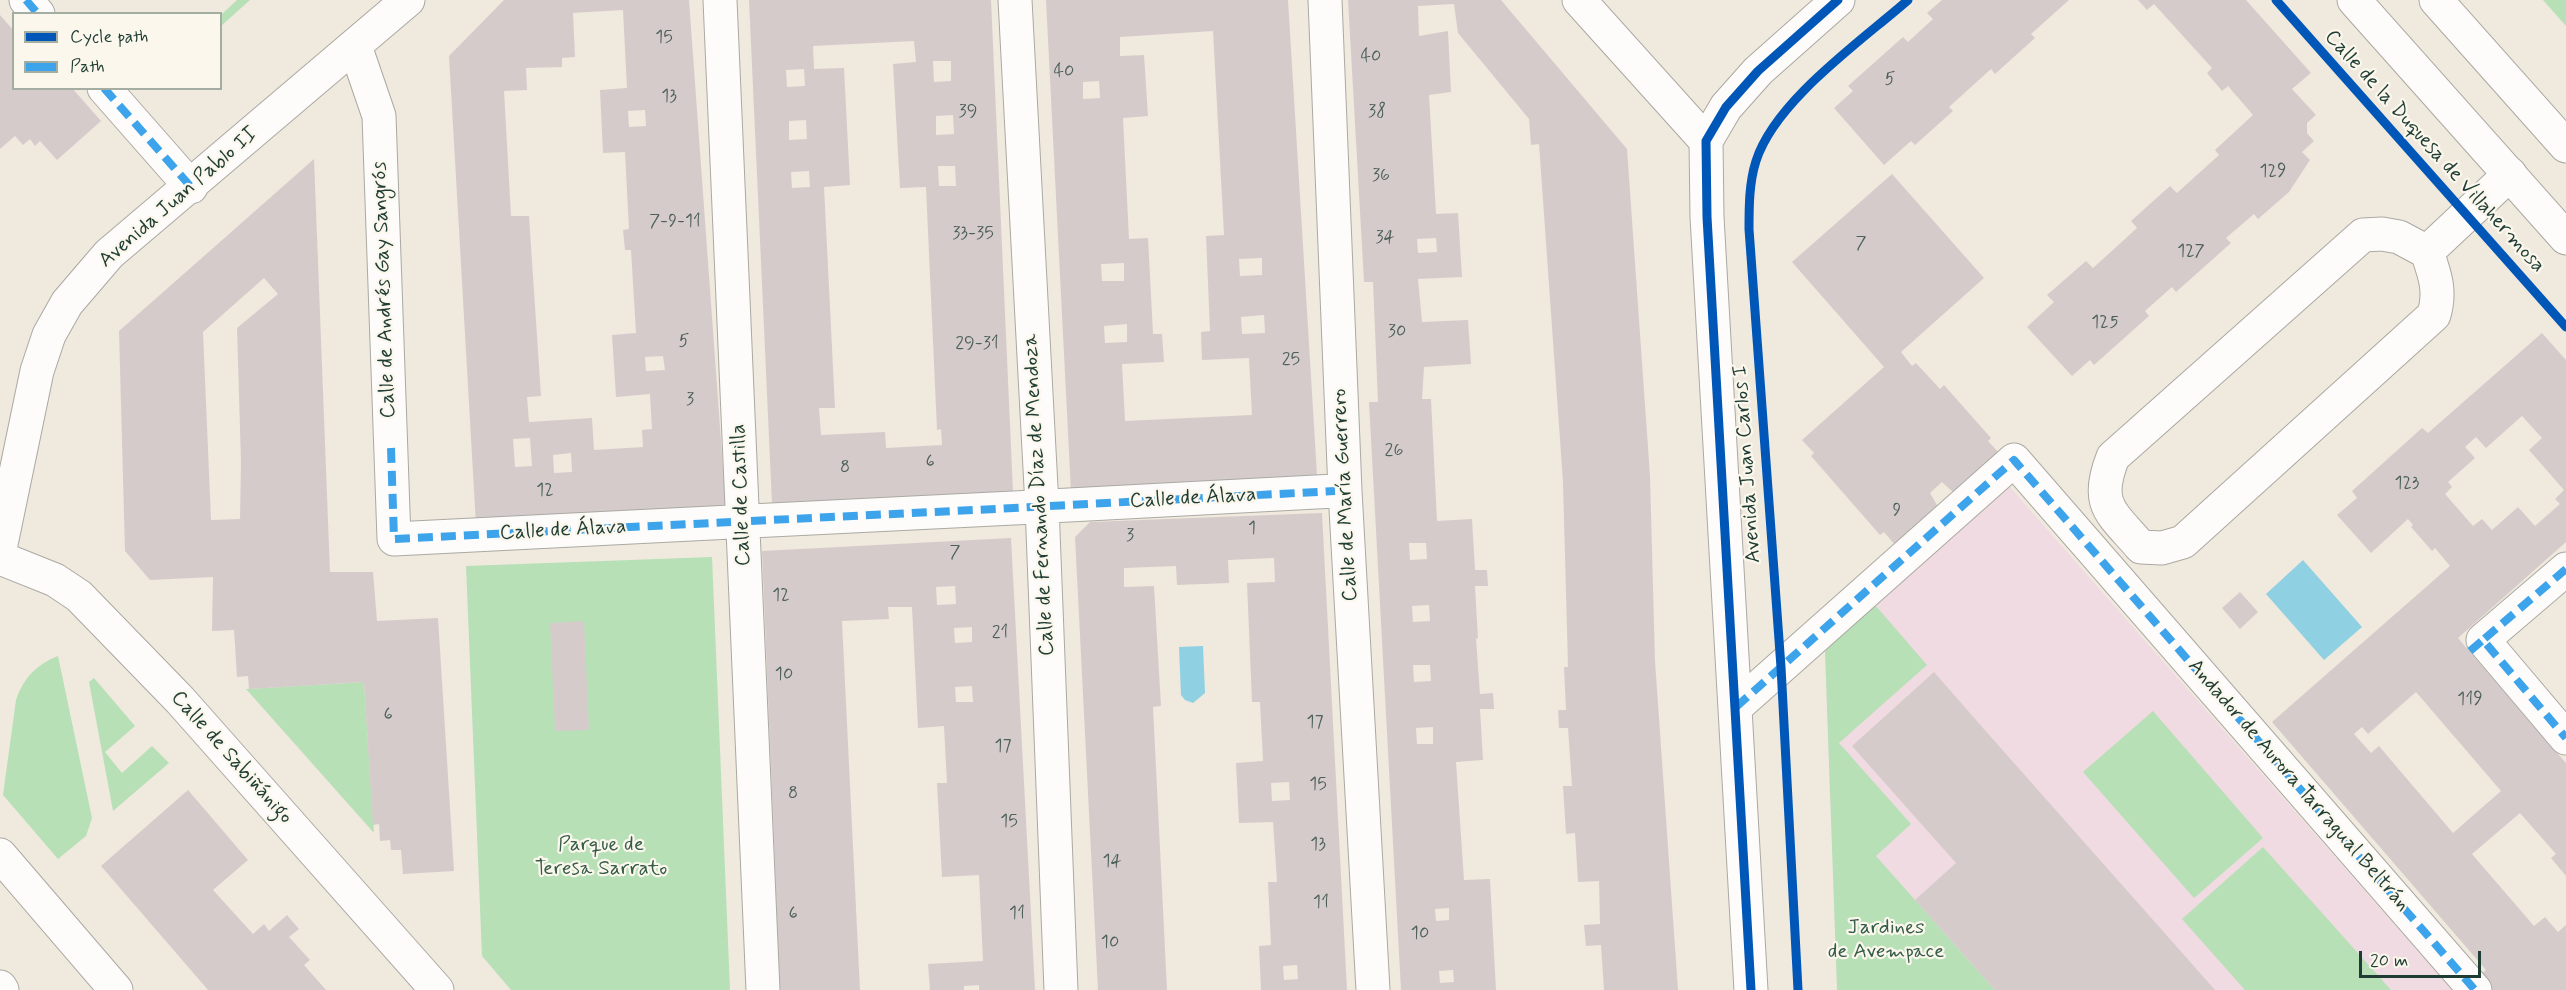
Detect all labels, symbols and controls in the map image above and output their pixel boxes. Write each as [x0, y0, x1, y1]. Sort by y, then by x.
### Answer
legend [12, 12, 222, 90]
text: Cycle path [70, 25, 148, 49]
street label: Calle de la Duquesa de Villahermosa [2318, 25, 2550, 279]
house number: 15 [655, 27, 673, 49]
house number: 40 [1361, 46, 1381, 68]
text: Path [70, 55, 105, 79]
house number: 40 [1054, 61, 1074, 83]
house number: 5 [1885, 69, 1895, 91]
house number: 13 [661, 86, 677, 108]
house number: 39 [959, 101, 977, 123]
house number: 38 [1368, 101, 1386, 123]
street label: Avenida Juan Pablo II [94, 122, 264, 274]
street label: Calle de Andrés Gay Sangrós [368, 161, 402, 419]
house number: 129 [2259, 161, 2287, 183]
house number: 36 [1372, 165, 1390, 187]
house number: 7-9-11 [649, 211, 701, 233]
house number: 33-35 [952, 223, 994, 245]
house number: 34 [1375, 227, 1395, 249]
house number: 7 [1856, 233, 1866, 255]
house number: 127 [2177, 241, 2205, 263]
house number: 125 [2091, 312, 2119, 334]
house number: 30 [1388, 321, 1406, 343]
house number: 5 [679, 331, 689, 353]
house number: 29-31 [955, 333, 999, 355]
street label: Calle de Fernando Díaz de Mendoza [1019, 333, 1061, 657]
house number: 25 [1282, 349, 1300, 371]
street label: Avenida Juan Carlos I [1729, 364, 1767, 564]
street label: Calle de María Guerrero [1328, 388, 1364, 602]
house number: 3 [686, 389, 694, 411]
street label: Calle de Castilla [727, 423, 757, 567]
house number: 26 [1385, 440, 1403, 462]
house number: 6 [925, 451, 935, 473]
house number: 8 [840, 457, 850, 479]
house number: 123 [2395, 473, 2419, 495]
house number: 12 [536, 480, 554, 502]
street label: Calle de Álava [1129, 483, 1257, 515]
house number: 9 [1893, 500, 1901, 522]
street label: Calle de Álava [499, 515, 627, 547]
house number: 1 [1248, 518, 1256, 540]
house number: 3 [1126, 525, 1134, 547]
house number: 7 [950, 542, 960, 564]
house number: 12 [772, 585, 790, 607]
house number: 21 [992, 622, 1008, 644]
street label: Andador de Aurora Tarragual Beltrán [2181, 655, 2415, 917]
house number: 10 [775, 664, 793, 686]
street label: Calle de Sabiñánigo [165, 686, 297, 830]
house number: 119 [2457, 689, 2483, 711]
house number: 6 [383, 704, 393, 726]
house number: 17 [1306, 712, 1324, 734]
house number: 17 [994, 736, 1012, 758]
house number: 15 [1309, 774, 1327, 796]
house number: 8 [788, 783, 798, 805]
house number: 15 [1000, 811, 1018, 833]
park label: Parque de Teresa Sarrato [535, 833, 667, 883]
house number: 13 [1310, 834, 1326, 856]
house number: 14 [1103, 851, 1121, 873]
house number: 11 [1313, 892, 1329, 914]
house number: 6 [788, 903, 798, 925]
house number: 11 [1009, 903, 1025, 925]
park label: Jardines de Avempace [1828, 916, 1944, 966]
house number: 10 [1411, 923, 1429, 945]
house number: 10 [1101, 932, 1119, 954]
scale bar [2362, 939, 2484, 977]
text: 20 m [2370, 949, 2408, 973]

